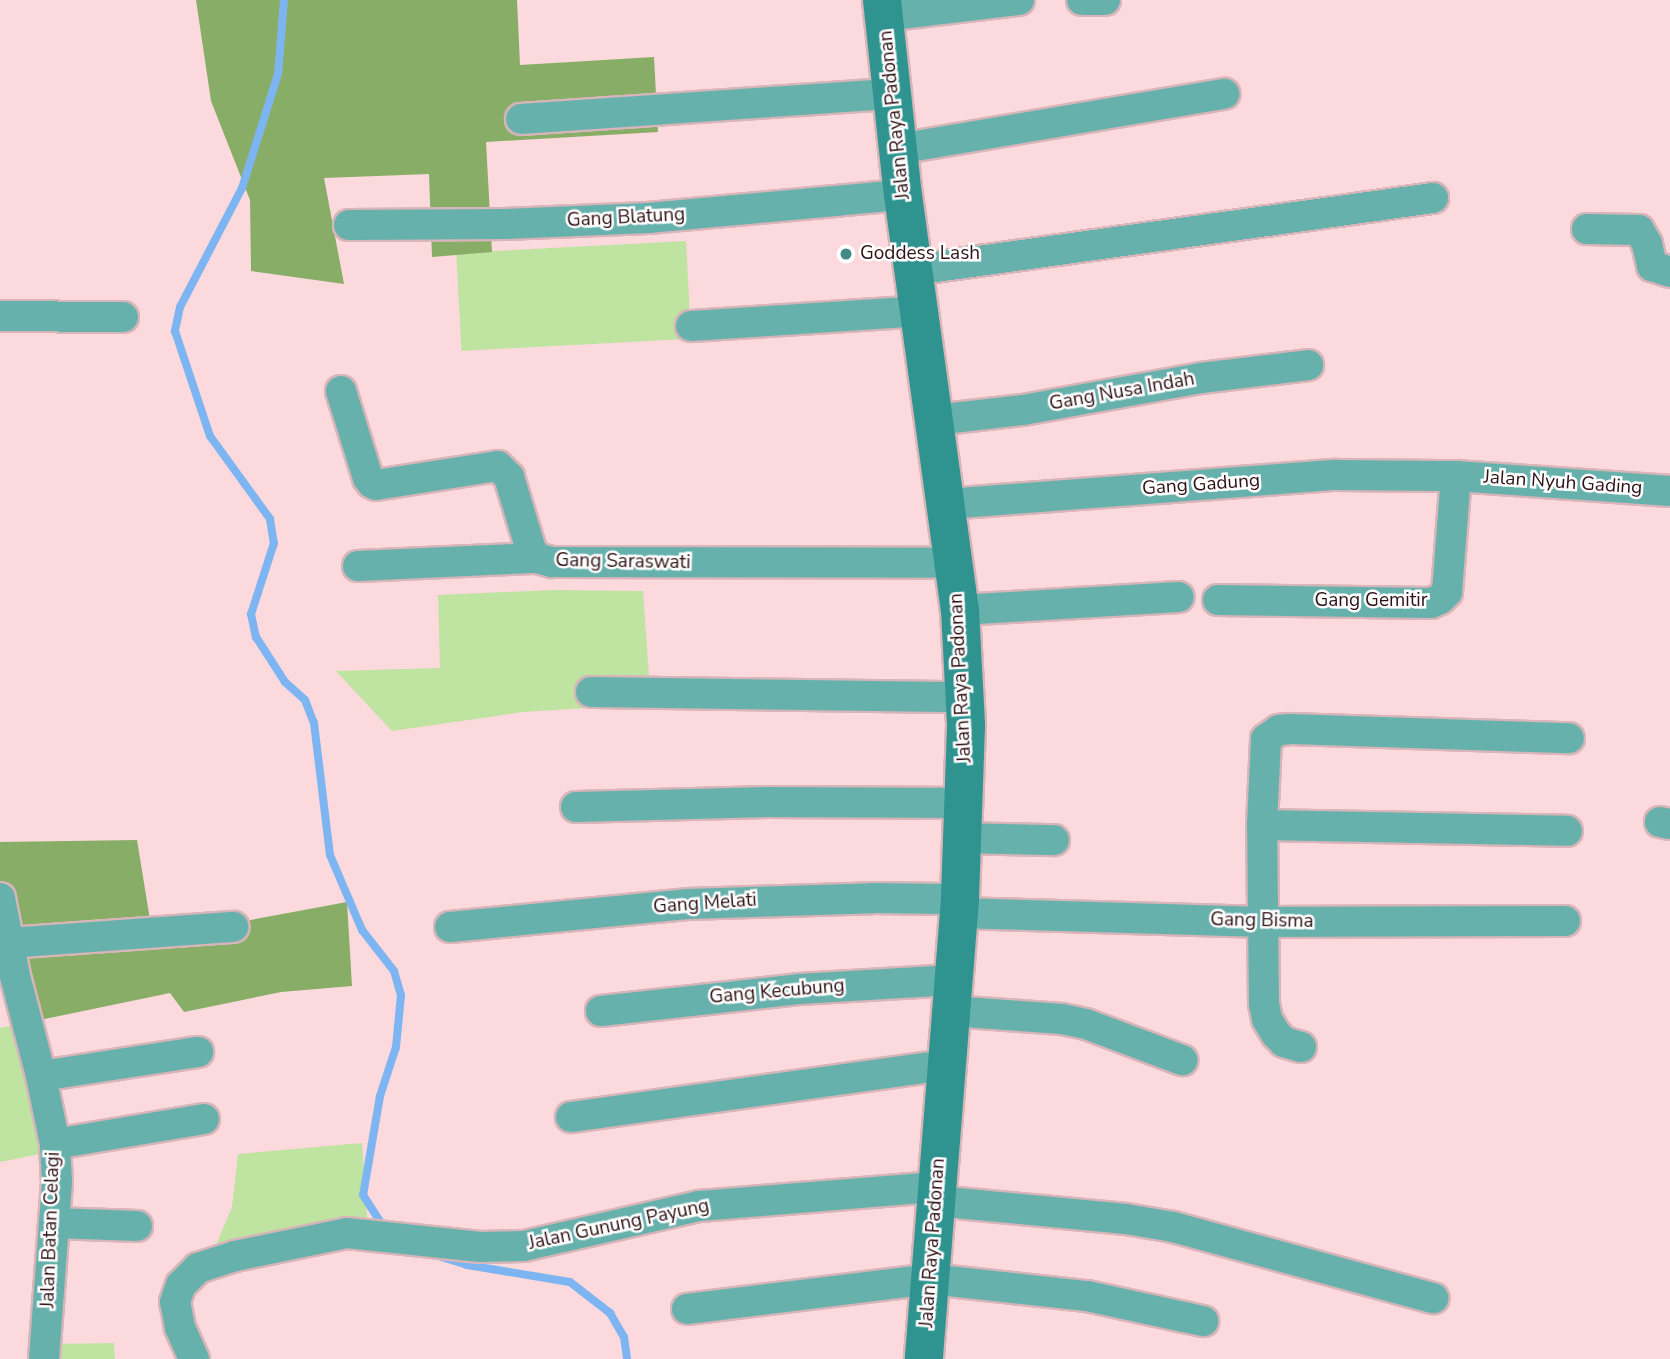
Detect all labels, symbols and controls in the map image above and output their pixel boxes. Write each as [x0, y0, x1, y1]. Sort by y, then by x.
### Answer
street label: Jalan Raya Padonan [875, 29, 915, 201]
street label: Gang Blatung [566, 204, 686, 232]
place label: Goddess Lash [860, 243, 980, 265]
marker: Goddess Lash [838, 246, 854, 262]
street label: Gang Nusa Indah [1048, 368, 1196, 416]
street label: Jalan Nyuh Gading [1483, 466, 1643, 500]
street label: Gang Gadung [1141, 470, 1261, 500]
street label: Gang Saraswati [555, 549, 691, 575]
street label: Gang Gemitir [1314, 590, 1428, 612]
street label: Jalan Raya Padonan [945, 593, 977, 763]
street label: Gang Melati [652, 889, 758, 919]
street label: Gang Bisma [1210, 909, 1314, 933]
street label: Gang Kecubung [708, 975, 846, 1009]
street label: Jalan Batan Celagi [37, 1151, 65, 1309]
street label: Jalan Raya Padonan [916, 1158, 950, 1328]
street label: Jalan Gunung Payung [527, 1195, 711, 1255]

